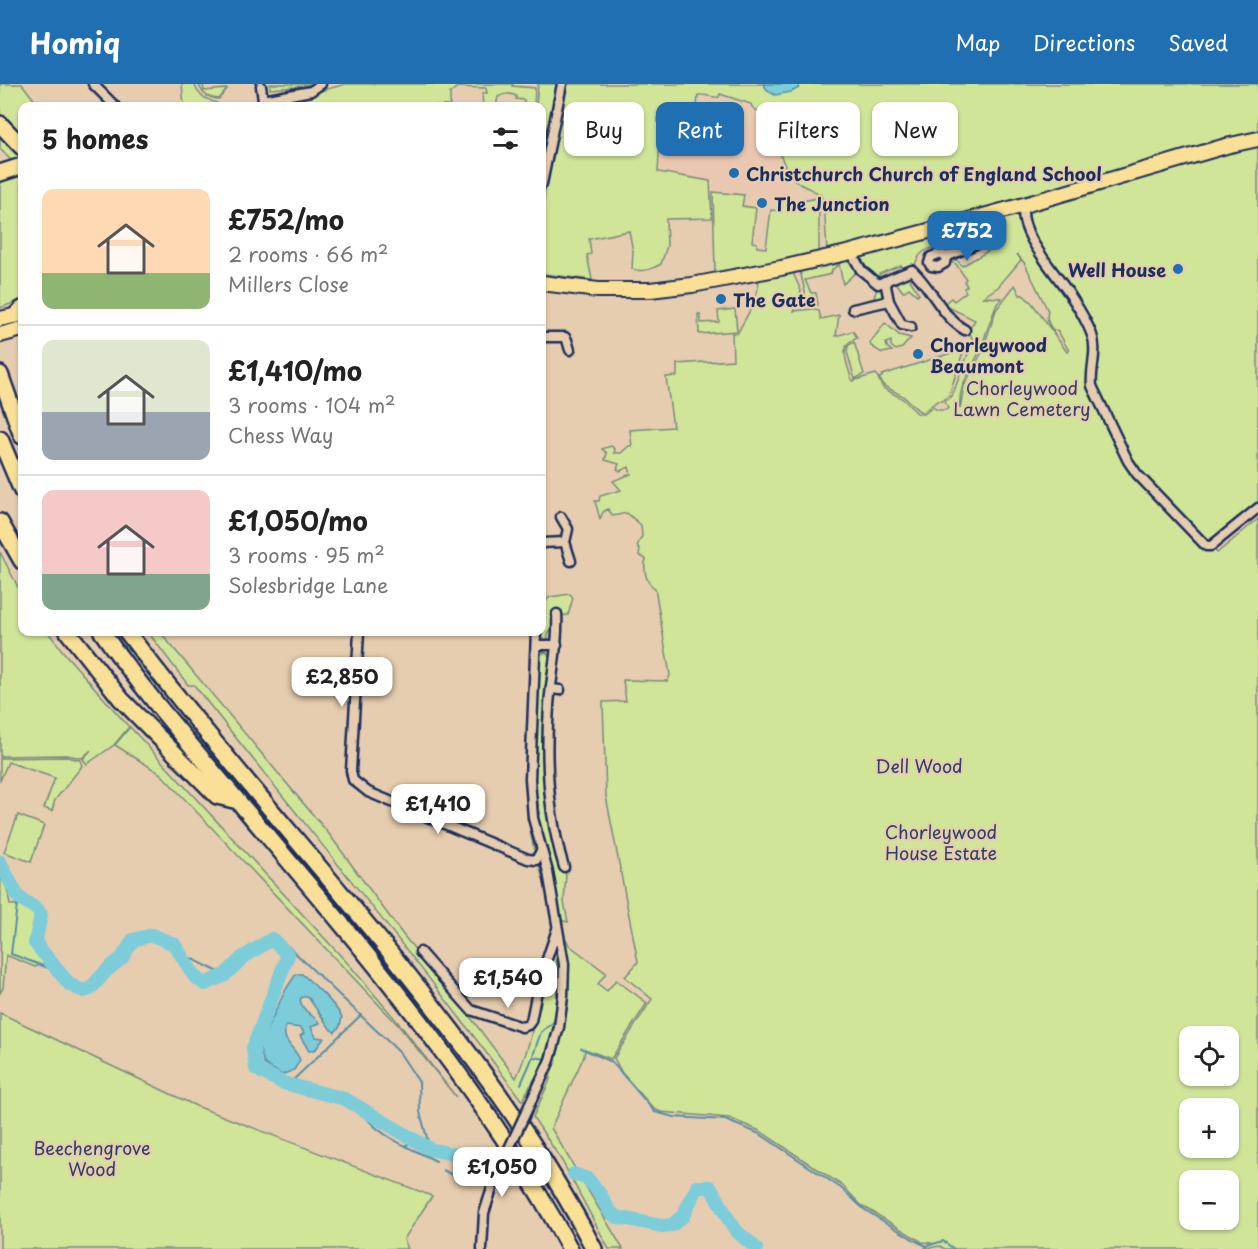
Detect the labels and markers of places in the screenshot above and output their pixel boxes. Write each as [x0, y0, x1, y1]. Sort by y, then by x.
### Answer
place label: Christchurch Church of England School [746, 160, 1102, 187]
marker: Christchurch Church of England School [727, 166, 741, 180]
place label: The Junction [774, 190, 890, 217]
marker: The Junction [755, 196, 769, 210]
pin: £752 [931, 211, 1003, 262]
place label: Well House [1068, 256, 1166, 283]
marker: Well House [1171, 262, 1185, 276]
place label: The Gate [733, 286, 816, 313]
marker: The Gate [714, 292, 728, 306]
place label: Chorleywood Beaumont [930, 331, 1047, 379]
marker: Chorleywood Beaumont [911, 347, 925, 361]
pin: £2,850 [293, 657, 391, 708]
pin: £1,410 [389, 784, 487, 835]
pin: £1,540 [459, 958, 557, 1009]
pin: £1,050 [453, 1147, 551, 1198]

